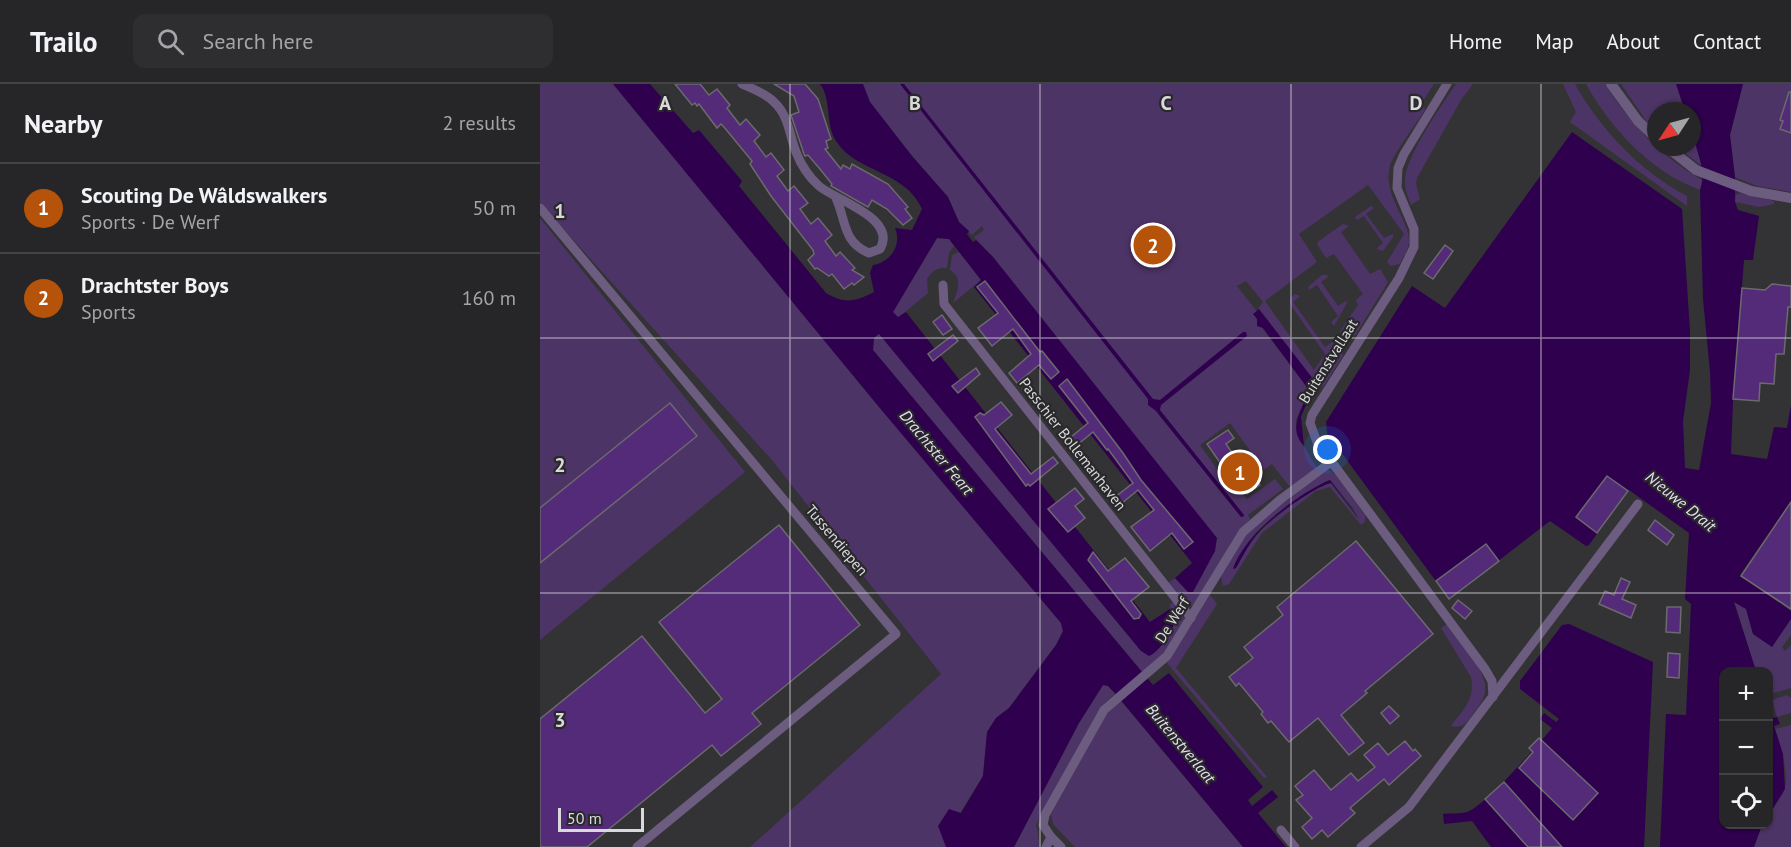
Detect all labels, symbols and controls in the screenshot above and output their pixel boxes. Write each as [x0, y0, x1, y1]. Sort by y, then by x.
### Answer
search box [133, 14, 553, 68]
text: Trailo [30, 23, 97, 60]
icon: search [154, 25, 187, 58]
text: Search here [202, 27, 313, 55]
text: Home [1449, 28, 1502, 55]
text: Map [1535, 28, 1574, 55]
text: About [1607, 28, 1660, 55]
text: Contact [1693, 28, 1761, 55]
text: A [659, 90, 672, 116]
text: B [909, 90, 921, 116]
text: C [1160, 90, 1172, 116]
text: D [1410, 90, 1423, 116]
north arrow [1647, 102, 1701, 156]
text: Nearby [24, 107, 102, 140]
text: 2 results [443, 110, 516, 136]
text: Scouting De Wâldswalkers [81, 181, 327, 209]
text: 1 [38, 195, 49, 221]
text: 50 m [473, 195, 516, 221]
text: 1 [554, 198, 566, 224]
text: Sports · De Werf [81, 209, 219, 235]
pin: 2 [1134, 222, 1172, 268]
text: Drachtster Boys [81, 271, 229, 299]
text: 2 [38, 285, 49, 311]
text: 160 m [462, 285, 516, 311]
text: Sports [81, 299, 136, 325]
street label: Buitenstvallaat [1294, 315, 1362, 407]
street label: Passchier Bollemanhaven [1015, 374, 1131, 514]
water label: Drachtster Feart [896, 405, 979, 499]
your location [1313, 435, 1342, 464]
pin: 1 [1220, 450, 1260, 494]
text: 2 [554, 452, 566, 478]
water label: Nieuwe Drait [1642, 467, 1721, 536]
street label: Tussendiepen [802, 501, 872, 579]
street label: De Werf [1151, 593, 1194, 646]
map controls [1719, 667, 1773, 829]
button: + [1719, 667, 1773, 721]
water label: Buitenstverlaat [1142, 699, 1221, 788]
text: 3 [554, 707, 566, 733]
button: − [1719, 721, 1773, 775]
button: locate [1719, 775, 1773, 829]
scale bar [558, 805, 644, 832]
text: 50 m [567, 808, 602, 828]

